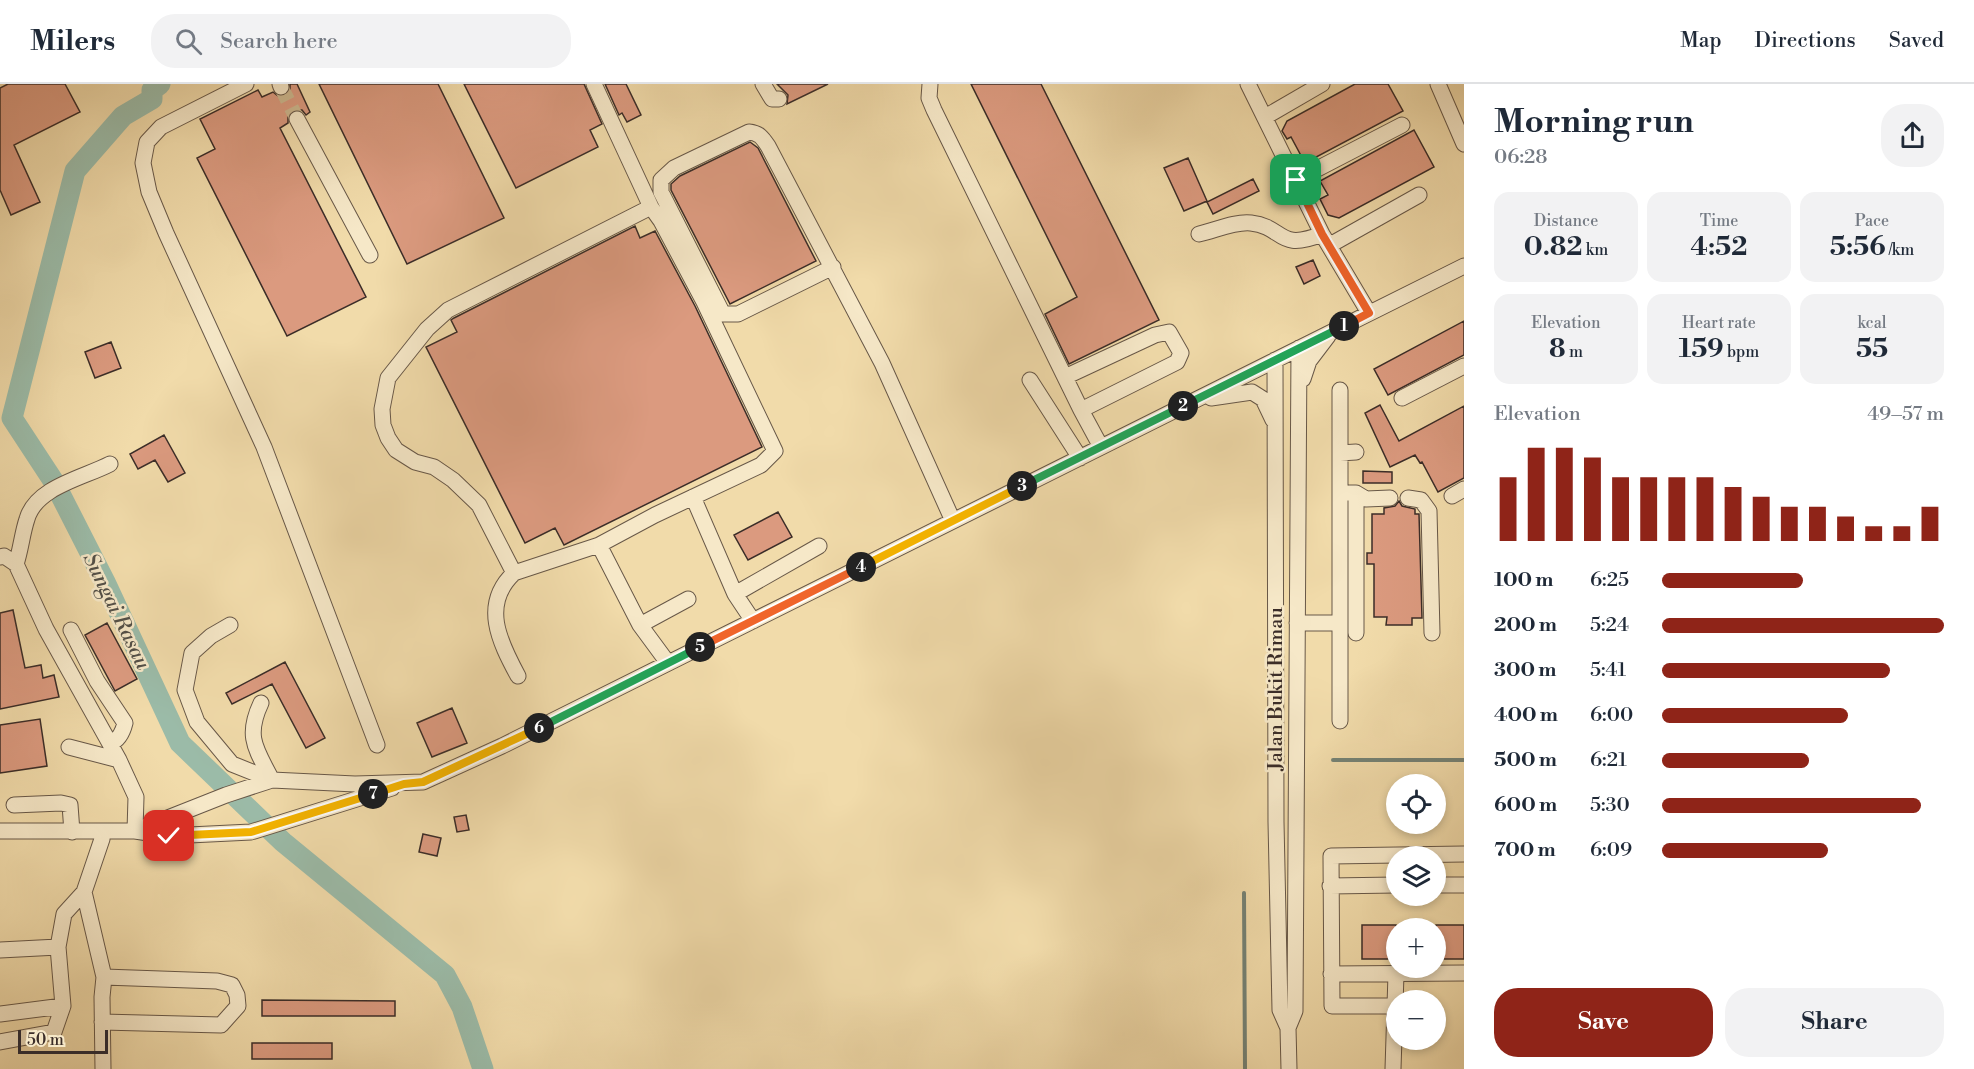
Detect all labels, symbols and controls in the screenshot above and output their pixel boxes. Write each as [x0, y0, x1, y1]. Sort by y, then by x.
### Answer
search box [151, 14, 571, 68]
text: Milers [30, 24, 115, 59]
icon: search [172, 25, 205, 58]
text: Search here [220, 28, 338, 55]
text: Map [1680, 28, 1722, 54]
text: Directions [1755, 28, 1856, 54]
text: Saved [1889, 28, 1944, 54]
text: Morning run [1494, 102, 1694, 143]
button: share [1881, 104, 1944, 167]
text: 06:28 [1494, 145, 1548, 170]
pin [1270, 154, 1321, 205]
icon: arrive [1279, 163, 1312, 196]
text: Distance [1534, 211, 1598, 231]
text: Time [1700, 211, 1738, 231]
text: Pace [1855, 211, 1889, 231]
text: 0.82 [1524, 231, 1583, 263]
text: 4:52 [1691, 231, 1747, 263]
text: 5:56 [1830, 231, 1886, 263]
text: km [1583, 240, 1608, 260]
text: /km [1886, 240, 1914, 260]
pin: 1 [1329, 311, 1359, 341]
text: Elevation [1531, 313, 1601, 333]
text: Heart rate [1682, 313, 1756, 333]
text: kcal [1857, 313, 1887, 333]
text: 1 [1340, 316, 1348, 336]
text: 8 [1549, 333, 1566, 365]
text: 159 [1679, 333, 1724, 365]
text: 55 [1856, 333, 1888, 365]
text: m [1566, 342, 1583, 362]
text: bpm [1724, 342, 1759, 362]
pin: 2 [1168, 391, 1198, 421]
text: 2 [1178, 396, 1188, 416]
text: Elevation [1494, 402, 1581, 427]
text: 49–57 m [1867, 402, 1944, 427]
pin: 3 [1007, 471, 1037, 501]
text: 3 [1017, 476, 1027, 496]
water label: Sungai Rasau [77, 549, 156, 674]
pin: 4 [846, 552, 876, 582]
text: 4 [856, 557, 866, 577]
text: 100 m [1494, 568, 1553, 593]
text: 6:25 [1590, 568, 1629, 593]
street label: Jalan Bukit Rimau [1264, 607, 1289, 772]
text: 200 m [1494, 613, 1557, 638]
text: 5:24 [1590, 613, 1629, 638]
pin: 5 [685, 632, 715, 662]
text: 5 [695, 637, 705, 657]
text: 300 m [1494, 658, 1557, 683]
text: 5:41 [1590, 658, 1626, 683]
text: 400 m [1494, 703, 1558, 728]
text: 6:00 [1590, 703, 1633, 728]
pin: 6 [524, 713, 554, 743]
text: 6 [534, 718, 544, 738]
text: 500 m [1494, 748, 1557, 773]
text: 6:21 [1590, 748, 1627, 773]
map controls [1386, 774, 1446, 1050]
button: locate [1386, 774, 1446, 834]
pin: 7 [358, 779, 388, 809]
text: 7 [368, 784, 378, 804]
text: 600 m [1494, 793, 1557, 818]
text: 5:30 [1590, 793, 1630, 818]
pin [143, 810, 194, 861]
icon: check [152, 819, 185, 852]
text: 700 m [1494, 838, 1556, 863]
text: 6:09 [1590, 838, 1632, 863]
button: layers [1386, 846, 1446, 906]
button: + [1386, 918, 1446, 978]
button: Save [1494, 988, 1713, 1057]
button: Share [1725, 988, 1944, 1057]
button: − [1386, 990, 1446, 1050]
scale bar [18, 1027, 108, 1054]
text: 50 m [27, 1030, 64, 1050]

